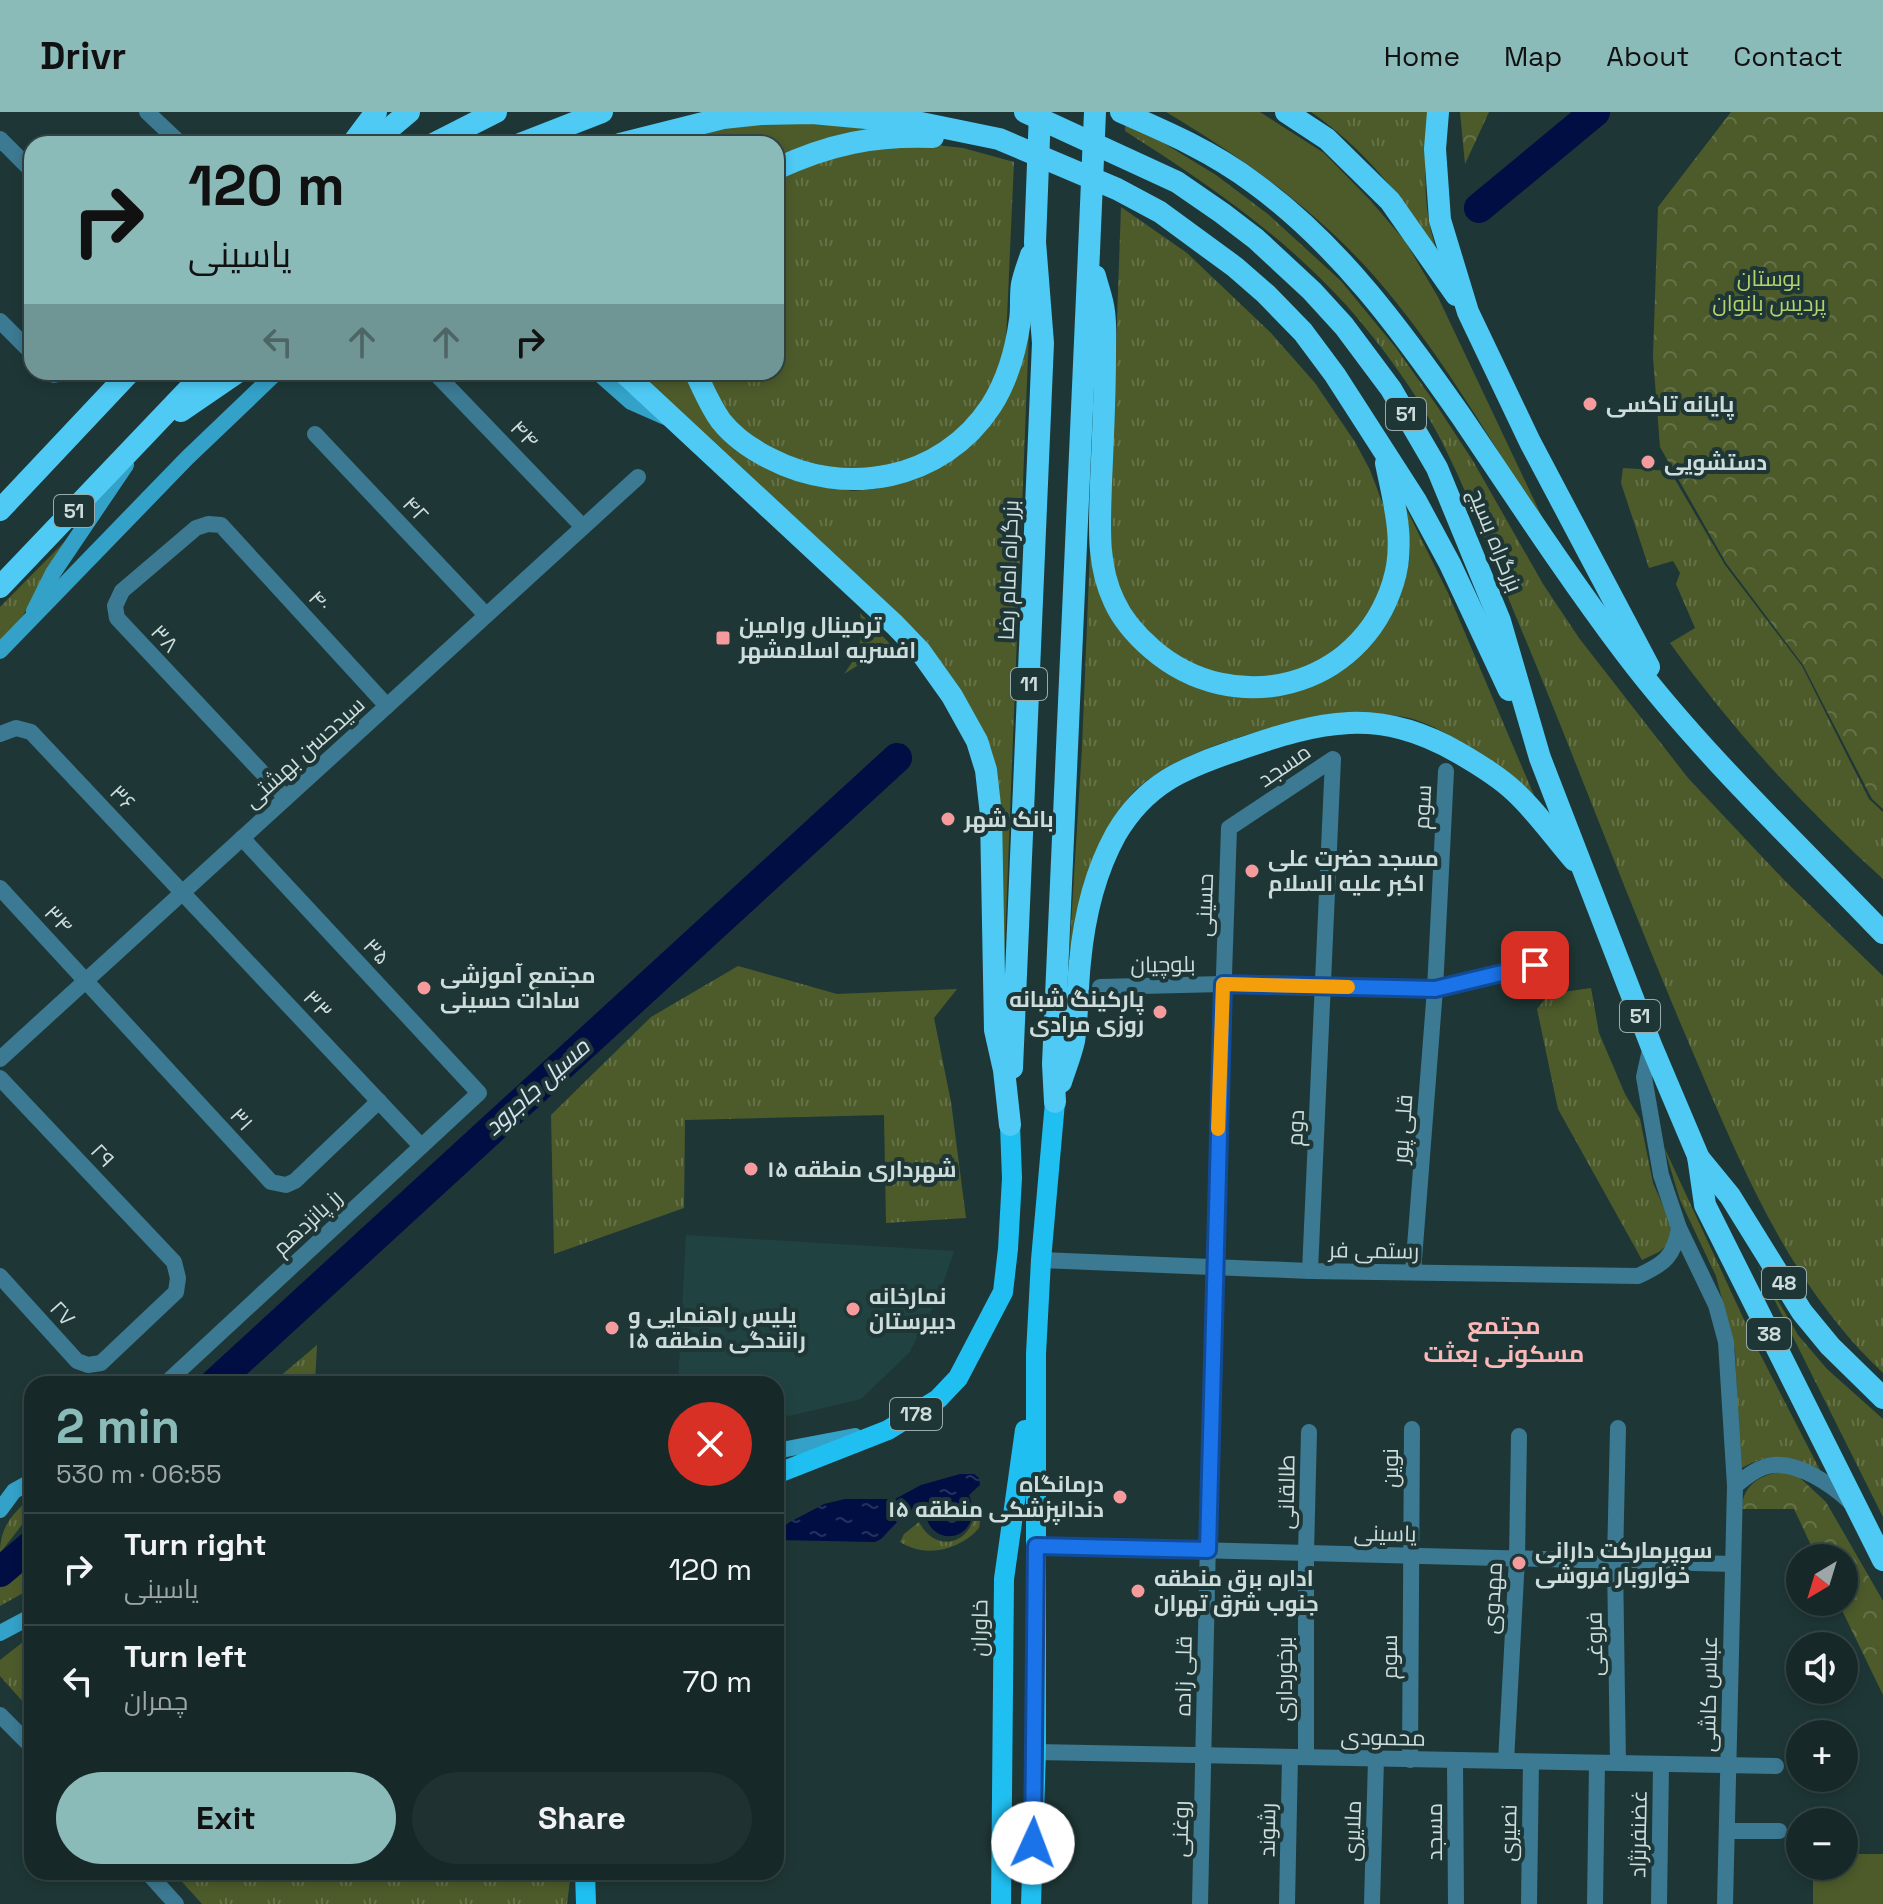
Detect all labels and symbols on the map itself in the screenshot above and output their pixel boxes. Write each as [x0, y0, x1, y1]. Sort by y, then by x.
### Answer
park label: بوستان پردیس بانوان [1712, 264, 1826, 318]
place label: پایانه تاکسی [1606, 390, 1734, 420]
marker: پایانه تاکسی [1581, 395, 1599, 413]
road number: 51 [1386, 398, 1426, 430]
street label: ۴۴ [505, 414, 545, 454]
place label: دستشویی [1664, 448, 1767, 476]
marker: دستشویی [1639, 453, 1657, 471]
street label: بزرگراه بسیج [1462, 484, 1529, 596]
street label: ۴۲ [397, 490, 435, 528]
road number: 51 [54, 495, 94, 527]
street label: بزرگراه امام رضا [992, 499, 1026, 641]
street label: ۴۰ [303, 584, 337, 618]
place label: ترمینال ورامین افسریه اسلامشهر [738, 611, 916, 664]
street label: ۳۸ [145, 618, 185, 658]
marker: ترمینال ورامین افسریه اسلامشهر [714, 629, 732, 647]
road number: 11 [1011, 668, 1047, 700]
street label: سیدحسن بهشتی [238, 690, 370, 814]
street label: مسجد [1252, 737, 1316, 793]
street label: ۳۶ [104, 778, 142, 816]
street label: سوم [1407, 784, 1439, 830]
place label: بانک شهر [963, 805, 1054, 833]
marker: بانک شهر [939, 810, 957, 828]
place label: مسجد حضرت علی اکبر علیه السلام [1268, 844, 1439, 899]
marker: مسجد حضرت علی اکبر علیه السلام [1243, 862, 1261, 880]
street label: حسینی [1189, 873, 1219, 937]
street label: ۳۴ [39, 899, 79, 939]
pin [1501, 931, 1569, 999]
street label: ۳۵ [358, 932, 396, 970]
street label: بلوچیان [1130, 949, 1196, 980]
place label: مجتمع آموزشی سادات حسینی [440, 961, 596, 1014]
marker: مجتمع آموزشی سادات حسینی [415, 979, 433, 997]
street label: ۳۳ [298, 984, 338, 1024]
place label: پارکینگ شبانه روزی مرادی [1009, 985, 1144, 1038]
road number: 51 [1620, 1000, 1660, 1032]
marker: پارکینگ شبانه روزی مرادی [1151, 1003, 1169, 1021]
water label: مسیل جاجرود [477, 1031, 596, 1142]
street label: قلی پور [1385, 1093, 1419, 1167]
street label: ۳۱ [224, 1102, 260, 1136]
street label: دوم [1280, 1109, 1312, 1147]
street label: ۲۹ [85, 1137, 121, 1173]
place label: شهرداری منطقه ۱۵ [767, 1155, 957, 1183]
marker: شهرداری منطقه ۱۵ [742, 1160, 760, 1178]
street label: رز پانزدهم [266, 1183, 349, 1263]
street label: رستمی فر [1327, 1235, 1419, 1265]
road number: 48 [1762, 1267, 1806, 1299]
place label: نمارخانه دبیرستان [869, 1282, 956, 1335]
street label: ۲۷ [44, 1294, 82, 1332]
marker: نمارخانه دبیرستان [844, 1300, 862, 1318]
place label: پلیس راهنمایی و رانندگی منطقه ۱۵ [628, 1301, 806, 1354]
district label: مجتمع مسکونی بعثت [1424, 1310, 1584, 1369]
road number: 38 [1747, 1318, 1791, 1350]
marker: پلیس راهنمایی و رانندگی منطقه ۱۵ [603, 1319, 621, 1337]
road number: 178 [890, 1398, 942, 1430]
street label: نوین [1376, 1448, 1404, 1488]
street label: طالقانی [1271, 1454, 1301, 1530]
place label: درمانگاه دندانپزشکی منطقه ۱۵ [888, 1470, 1104, 1525]
marker: درمانگاه دندانپزشکی منطقه ۱۵ [1111, 1488, 1129, 1506]
street label: یاسینی [1353, 1518, 1417, 1548]
place label: سوپرمارکت دارانی خواروبار فروشی [1535, 1536, 1712, 1589]
north arrow [1786, 1544, 1858, 1616]
marker: سوپرمارکت دارانی خواروبار فروشی [1510, 1554, 1528, 1572]
street label: مهدوی [1476, 1561, 1508, 1635]
place label: اداره برق منطقه جنوب شرق تهران [1154, 1564, 1319, 1617]
marker: اداره برق منطقه جنوب شرق تهران [1129, 1582, 1147, 1600]
street label: خاوران [965, 1599, 993, 1657]
street label: فروغی [1579, 1612, 1609, 1676]
street label: سوم [1375, 1635, 1405, 1679]
street label: قلی زاده [1168, 1636, 1198, 1716]
street label: برخورداری [1270, 1636, 1298, 1722]
street label: عباس کاشی [1693, 1636, 1723, 1752]
street label: محمودی [1340, 1722, 1426, 1752]
street label: غضنفرنژاد [1623, 1790, 1653, 1878]
street label: روغنی [1166, 1800, 1194, 1858]
street label: ملایری [1337, 1800, 1367, 1862]
position arrow [991, 1801, 1075, 1885]
street label: رشوند [1253, 1803, 1281, 1857]
street label: مسجد [1420, 1803, 1448, 1861]
street label: نصیری [1494, 1804, 1522, 1862]

